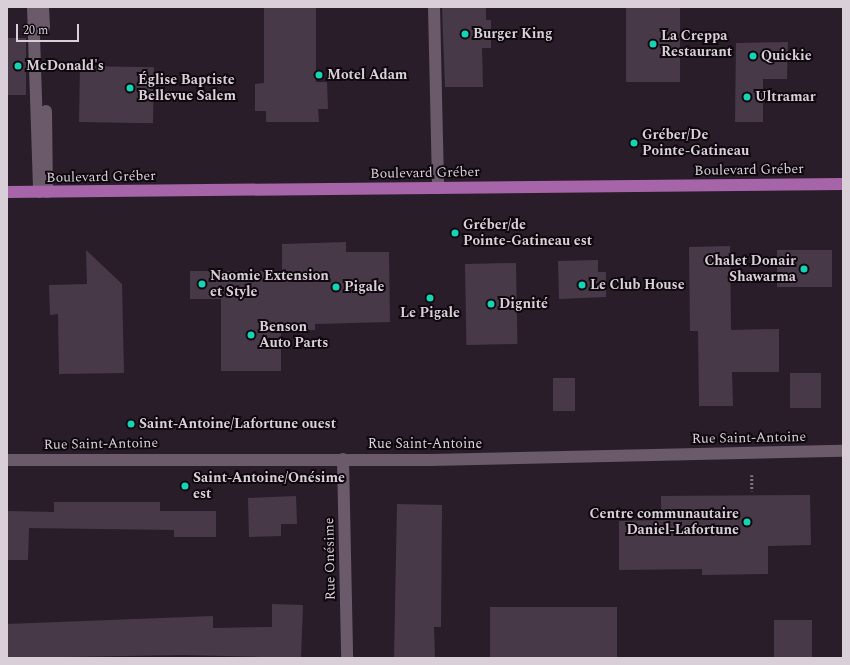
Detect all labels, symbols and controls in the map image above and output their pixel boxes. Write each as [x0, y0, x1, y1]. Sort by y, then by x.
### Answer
scale bar [18, 16, 81, 42]
text: 20 m [23, 21, 48, 40]
place label: Burger King [473, 26, 553, 42]
place label: La Creppa Restaurant [661, 28, 732, 60]
marker: Burger King [460, 29, 470, 39]
marker: La Creppa Restaurant [648, 39, 658, 49]
place label: Quickie [761, 48, 812, 64]
marker: Quickie [748, 51, 758, 61]
place label: McDonald's [26, 58, 104, 74]
marker: McDonald's [13, 61, 23, 71]
place label: Motel Adam [327, 67, 407, 83]
marker: Motel Adam [314, 70, 324, 80]
place label: Église Baptiste Bellevue Salem [138, 72, 236, 104]
marker: Église Baptiste Bellevue Salem [125, 83, 135, 93]
place label: Ultramar [755, 89, 816, 105]
marker: Ultramar [742, 92, 752, 102]
place label: Gréber/De Pointe-Gatineau [642, 127, 749, 160]
marker: Gréber/De Pointe-Gatineau [629, 138, 639, 148]
street label: Boulevard Gréber [694, 161, 804, 179]
street label: Boulevard Gréber [370, 164, 480, 182]
street label: Boulevard Gréber [46, 168, 156, 186]
place label: Gréber/de Pointe-Gatineau est [463, 217, 592, 250]
marker: Gréber/de Pointe-Gatineau est [450, 228, 460, 238]
place label: Chalet Donair Shawarma [704, 253, 796, 286]
marker: Chalet Donair Shawarma [799, 264, 809, 274]
place label: Naomie Extension et Style [210, 268, 329, 300]
place label: Le Club House [590, 277, 685, 293]
marker: Naomie Extension et Style [197, 279, 207, 289]
place label: Pigale [344, 279, 384, 295]
marker: Le Club House [577, 280, 587, 290]
marker: Pigale [331, 282, 341, 292]
marker: Le Pigale [425, 293, 435, 303]
place label: Dignité [499, 296, 548, 312]
marker: Dignité [486, 299, 496, 309]
place label: Le Pigale [400, 305, 460, 321]
place label: Benson Auto Parts [259, 319, 328, 352]
marker: Benson Auto Parts [246, 330, 256, 340]
place label: Saint-Antoine/Lafortune ouest [139, 416, 336, 432]
marker: Saint-Antoine/Lafortune ouest [126, 419, 136, 429]
street label: Rue Saint-Antoine [692, 429, 806, 447]
street label: Rue Saint-Antoine [44, 435, 158, 453]
street label: Rue Saint-Antoine [368, 436, 482, 452]
place label: Saint-Antoine/Onésime est [193, 470, 345, 502]
marker: Saint-Antoine/Onésime est [180, 481, 190, 491]
place label: Centre communautaire Daniel-Lafortune [589, 506, 739, 538]
street label: Rue Onésime [321, 517, 339, 601]
marker: Centre communautaire Daniel-Lafortune [742, 517, 752, 527]

